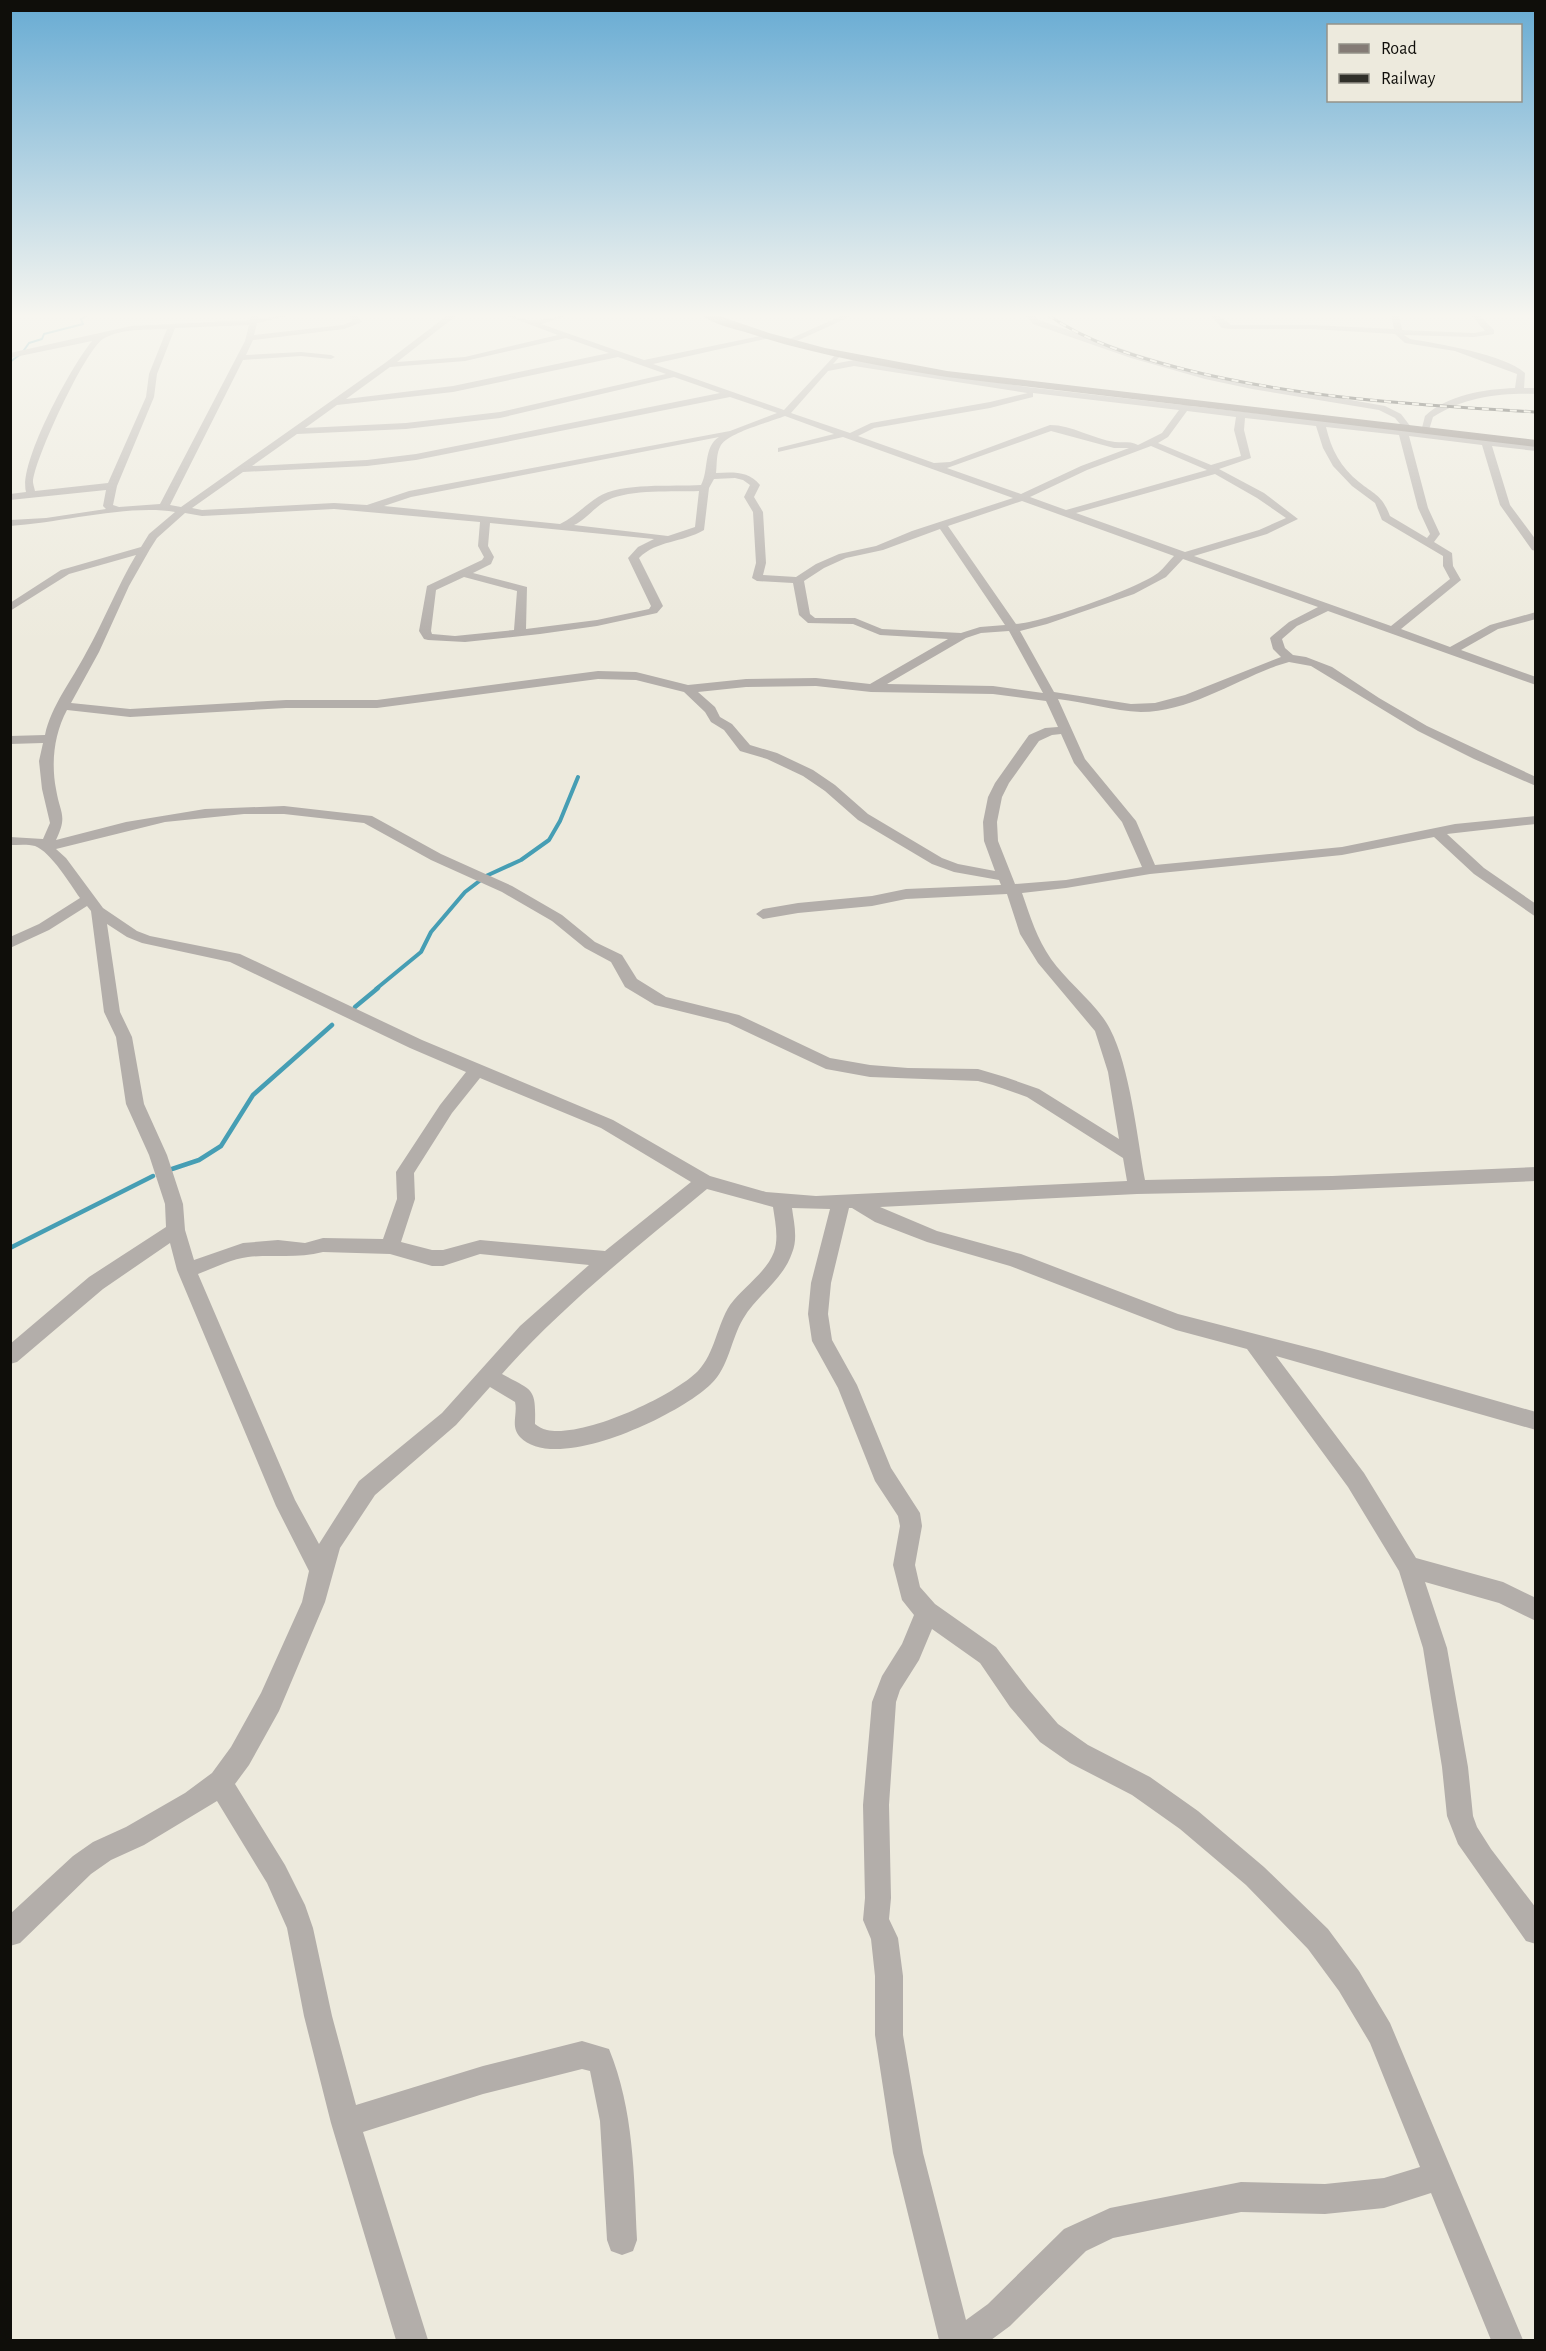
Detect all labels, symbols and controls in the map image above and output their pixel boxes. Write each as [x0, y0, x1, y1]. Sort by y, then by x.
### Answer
legend [1327, 24, 1522, 102]
text: Road [1381, 40, 1417, 58]
text: Railway [1381, 70, 1436, 88]

